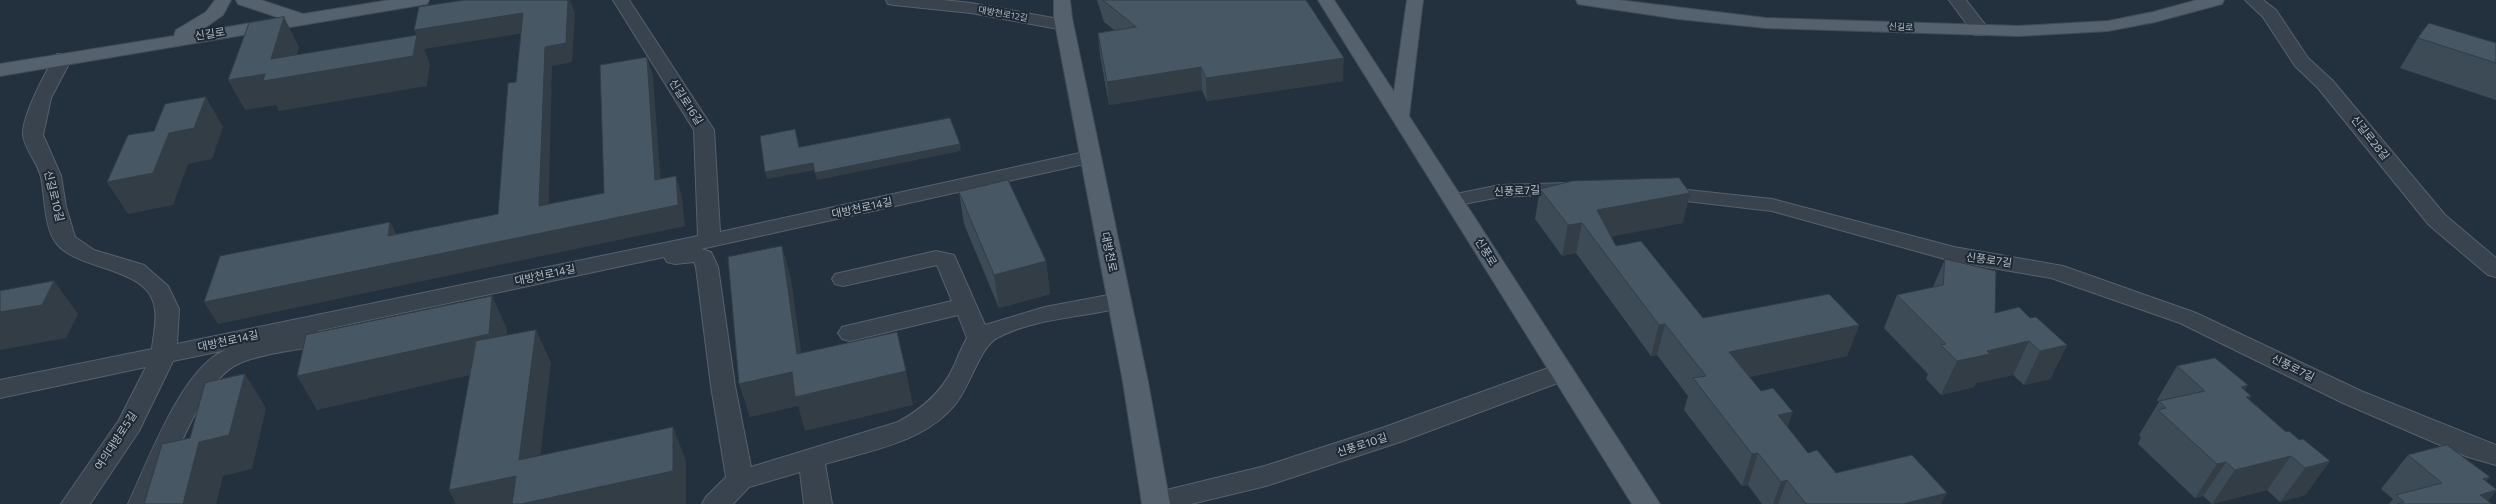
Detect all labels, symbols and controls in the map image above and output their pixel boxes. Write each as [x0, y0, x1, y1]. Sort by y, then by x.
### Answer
street label: 대방천로12길 [977, 4, 1029, 24]
street label: 신길로 [1888, 21, 1914, 33]
street label: 신길로 [194, 25, 226, 43]
street label: 신길로16길 [666, 77, 706, 127]
street label: 신길로28길 [2348, 113, 2392, 163]
street label: 신길로10길 [41, 169, 67, 223]
street label: 신풍로7길 [1494, 183, 1540, 199]
street label: 대방천로14길 [830, 195, 894, 221]
street label: 대방천로 [1098, 231, 1120, 273]
street label: 신풍로 [1472, 236, 1500, 268]
street label: 신풍로7길 [1965, 250, 2013, 270]
street label: 대방천로14길 [513, 262, 577, 288]
street label: 대방천로14길 [196, 328, 260, 354]
street label: 신풍로7길 [2269, 352, 2317, 384]
street label: 여의대방로5길 [92, 409, 140, 473]
street label: 신풍로10길 [1335, 431, 1389, 459]

